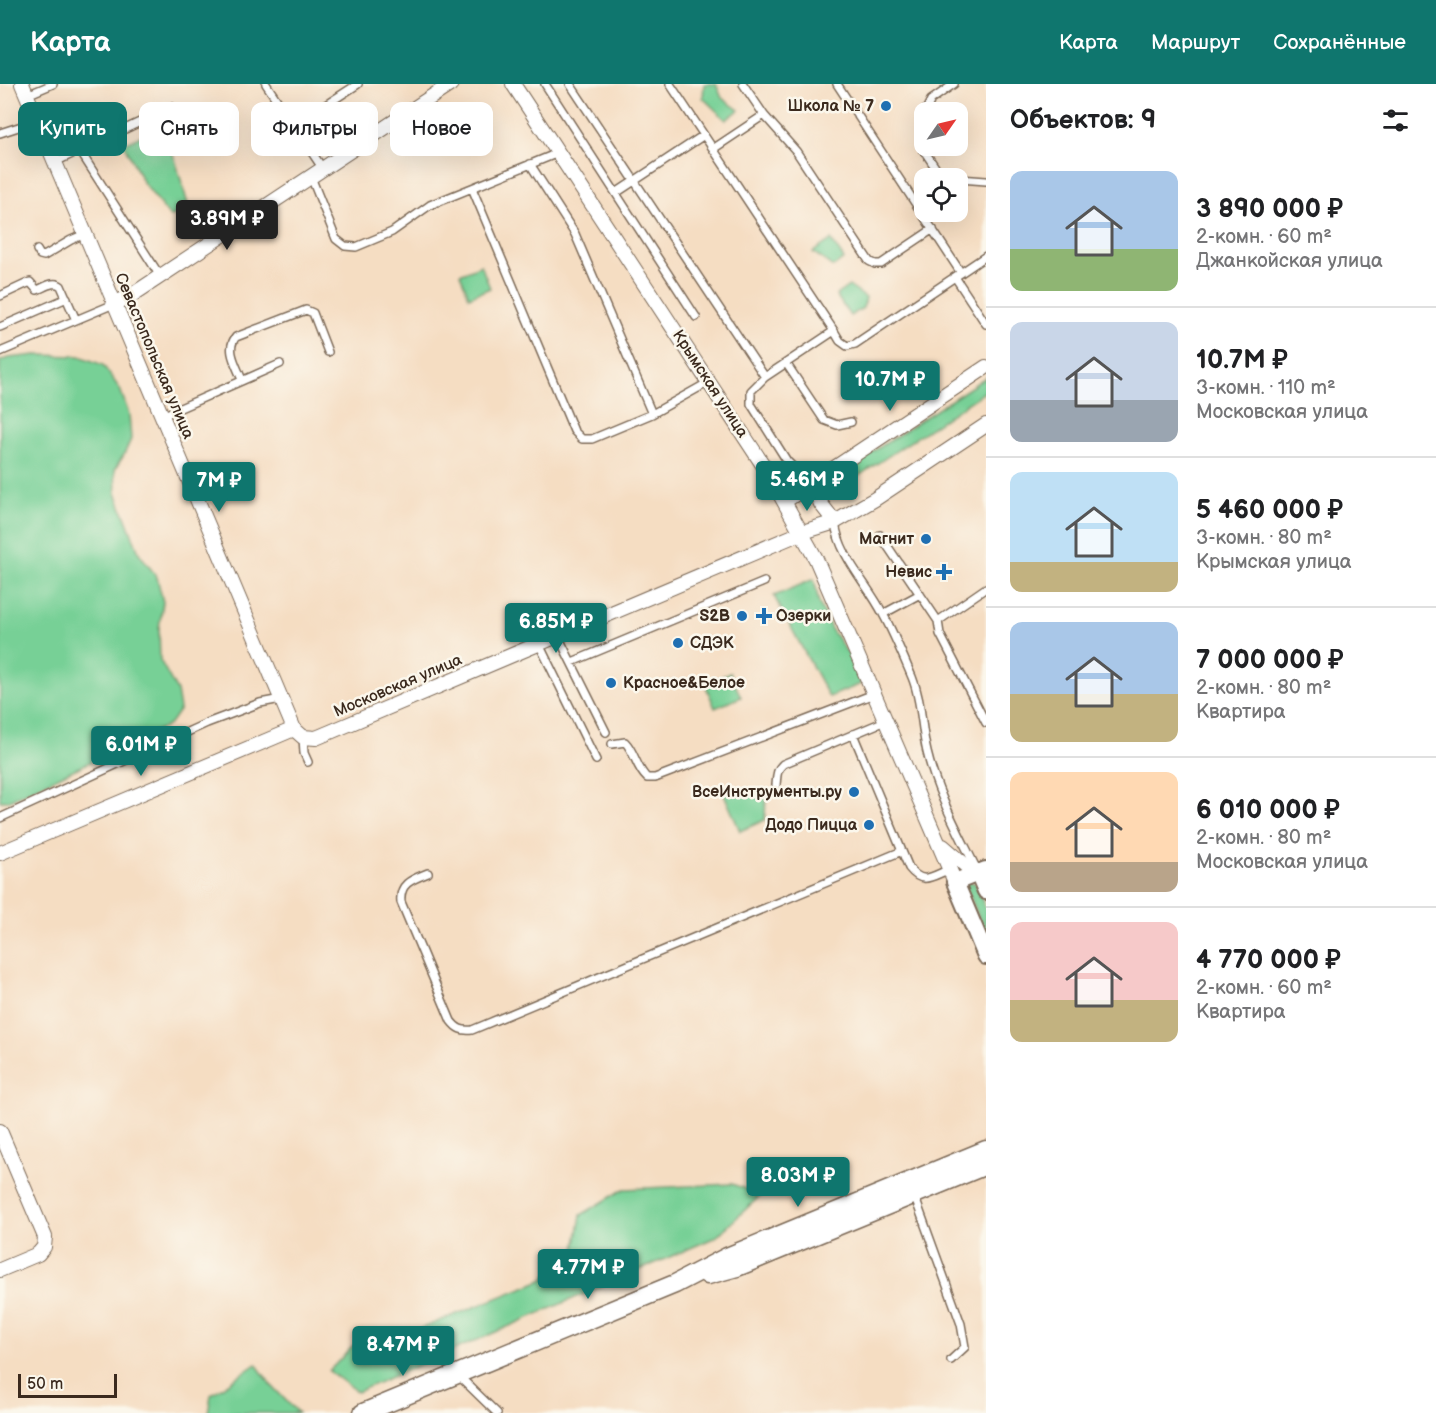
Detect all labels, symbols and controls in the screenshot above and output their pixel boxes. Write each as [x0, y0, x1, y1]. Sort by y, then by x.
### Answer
text: Карта [30, 26, 110, 59]
text: Карта [1059, 30, 1118, 55]
text: Маршрут [1151, 30, 1240, 55]
text: Сохранённые [1273, 30, 1406, 55]
place label: Школа № 7 [788, 97, 874, 116]
marker: Школа № 7 [879, 99, 893, 113]
chip: Купить [18, 102, 127, 156]
chip: Снять [139, 102, 239, 156]
chip: Фильтры [251, 102, 378, 156]
chip: Новое [390, 102, 493, 156]
north arrow [914, 102, 968, 156]
map controls [914, 102, 968, 222]
icon: filters [1379, 104, 1412, 137]
text: Объектов: 9 [1010, 105, 1156, 136]
button: locate [914, 168, 968, 222]
text: 3 890 000 ₽ [1196, 194, 1343, 225]
icon: home [1058, 195, 1130, 267]
pin: 3.89M ₽ [172, 200, 282, 251]
text: 3.89M ₽ [190, 207, 264, 231]
text: 2-комн. · 60 m² [1196, 225, 1332, 249]
text: Джанкойская улица [1196, 249, 1383, 273]
street label: Севастопольская улица [110, 270, 198, 442]
street label: Крымская улица [668, 327, 752, 442]
text: 10.7M ₽ [1196, 345, 1288, 376]
icon: home [1058, 346, 1130, 418]
pin: 10.7M ₽ [835, 361, 945, 412]
text: 10.7M ₽ [855, 368, 925, 392]
text: 3-комн. · 110 m² [1196, 376, 1336, 400]
text: Московская улица [1196, 400, 1368, 424]
pin: 5.46M ₽ [752, 461, 862, 512]
pin: 7M ₽ [183, 462, 255, 513]
text: 5.46M ₽ [770, 468, 844, 492]
text: 7M ₽ [196, 469, 242, 493]
text: 5 460 000 ₽ [1196, 495, 1343, 526]
icon: home [1058, 496, 1130, 568]
text: 3-комн. · 80 m² [1196, 526, 1332, 550]
place label: Магнит [859, 530, 914, 549]
marker: Магнит [919, 532, 933, 546]
text: Крымская улица [1196, 550, 1352, 574]
place label: Невис [885, 563, 932, 582]
marker: Невис [937, 565, 951, 579]
pin: 6.85M ₽ [501, 603, 611, 654]
place label: S2B [699, 607, 730, 626]
place label: Озерки [776, 607, 831, 626]
marker: S2B [735, 609, 749, 623]
marker: Озерки [757, 609, 771, 623]
text: 6.85M ₽ [519, 610, 593, 634]
place label: СДЭК [690, 634, 734, 653]
marker: СДЭК [671, 636, 685, 650]
text: 7 000 000 ₽ [1196, 645, 1344, 676]
icon: home [1058, 646, 1130, 718]
street label: Московская улица [331, 650, 466, 722]
place label: Красное&Белое [623, 674, 745, 693]
marker: Красное&Белое [604, 676, 618, 690]
text: 2-комн. · 80 m² [1196, 676, 1331, 700]
text: Квартира [1196, 700, 1286, 724]
pin: 6.01M ₽ [86, 726, 196, 777]
text: 6.01M ₽ [105, 733, 177, 757]
place label: ВсеИнструменты.ру [692, 783, 842, 802]
marker: ВсеИнструменты.ру [847, 785, 861, 799]
text: 6 010 000 ₽ [1196, 795, 1340, 826]
icon: home [1058, 796, 1130, 868]
place label: Додо Пицца [765, 816, 858, 835]
marker: Додо Пицца [862, 818, 876, 832]
text: 2-комн. · 80 m² [1196, 826, 1331, 850]
text: Московская улица [1196, 850, 1368, 874]
text: 4 770 000 ₽ [1196, 945, 1341, 976]
icon: home [1058, 946, 1130, 1018]
text: 2-комн. · 60 m² [1196, 976, 1332, 1000]
text: Квартира [1196, 1000, 1286, 1024]
pin: 8.03M ₽ [743, 1157, 853, 1208]
text: 8.03M ₽ [761, 1164, 835, 1188]
pin: 4.77M ₽ [533, 1249, 643, 1300]
text: 4.77M ₽ [552, 1256, 624, 1280]
pin: 8.47M ₽ [348, 1326, 458, 1377]
text: 8.47M ₽ [366, 1333, 440, 1357]
scale bar [18, 1371, 117, 1398]
text: 50 m [27, 1375, 63, 1394]

